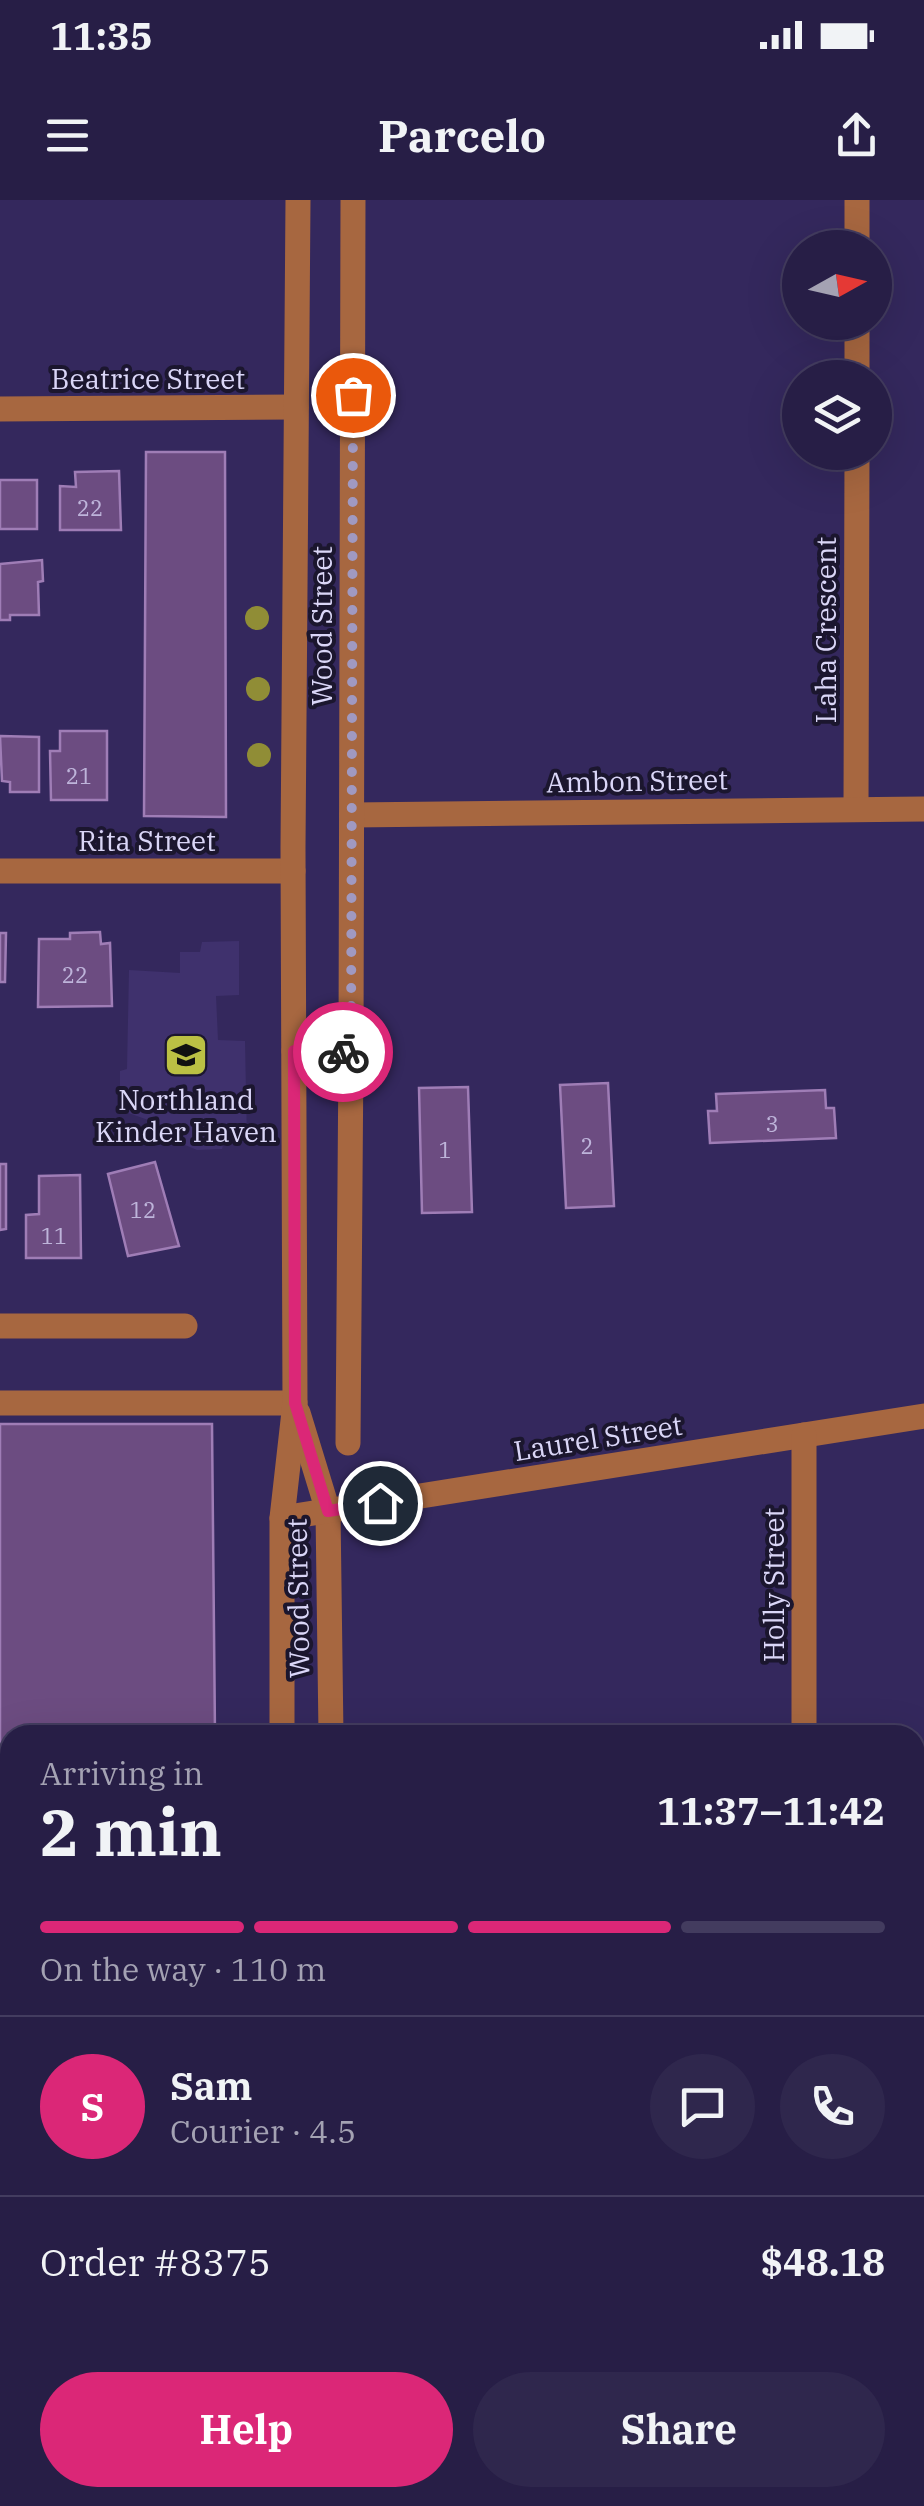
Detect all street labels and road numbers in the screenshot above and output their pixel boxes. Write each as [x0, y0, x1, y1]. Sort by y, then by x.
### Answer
street label: Beatrice Street [51, 360, 245, 397]
street label: Laha Crescent [807, 536, 844, 723]
street label: Wood Street [303, 546, 340, 706]
street label: Ambon Street [546, 760, 728, 801]
street label: Rita Street [78, 822, 216, 859]
street label: Laurel Street [511, 1406, 685, 1469]
street label: Holly Street [755, 1508, 792, 1662]
street label: Wood Street [278, 1518, 317, 1678]

